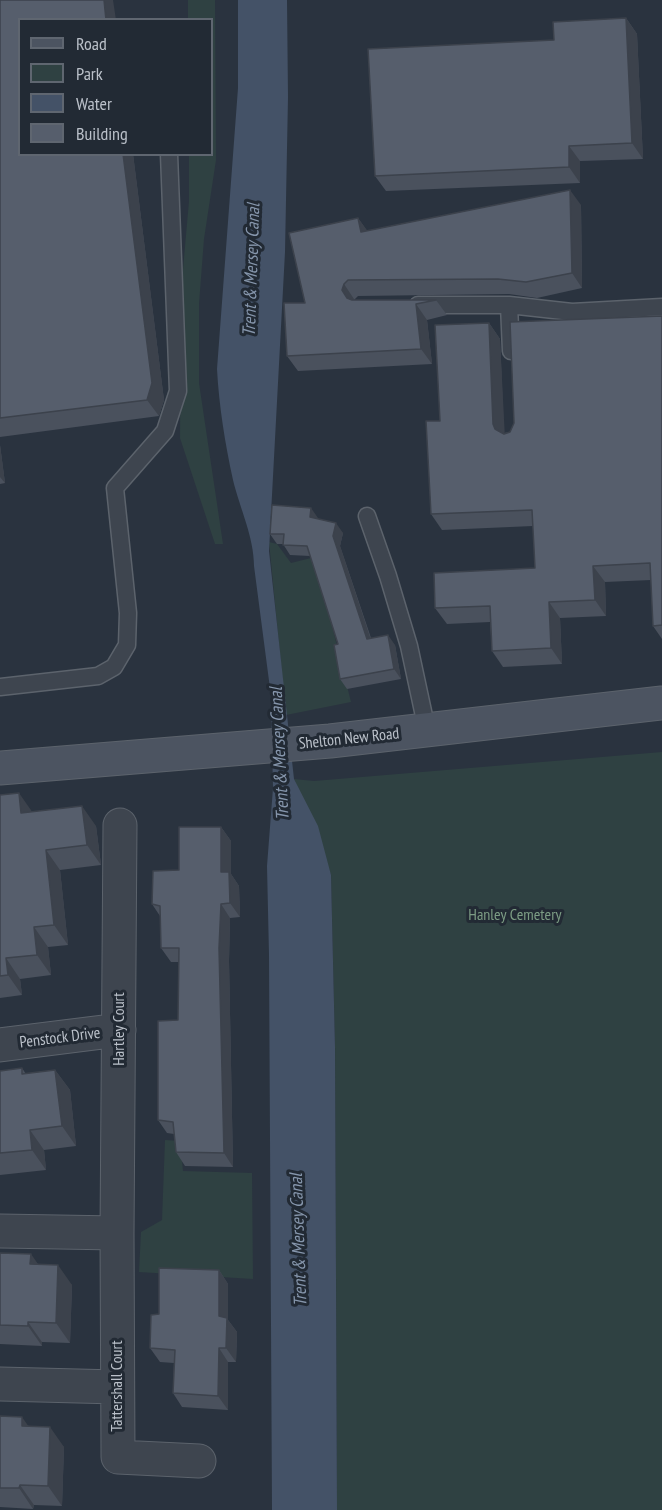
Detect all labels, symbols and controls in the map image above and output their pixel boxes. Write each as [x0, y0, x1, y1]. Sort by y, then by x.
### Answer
legend [18, 18, 213, 156]
text: Road [76, 32, 107, 55]
text: Park [76, 62, 103, 85]
text: Water [76, 92, 112, 115]
text: Building [76, 122, 128, 145]
water label: Trent & Mersey Canal [239, 203, 265, 337]
water label: Trent & Mersey Canal [266, 687, 294, 821]
street label: Shelton New Road [298, 724, 400, 754]
park label: Hanley Cemetery [468, 905, 562, 925]
street label: Hartley Court [109, 992, 129, 1066]
street label: Penstock Drive [18, 1024, 102, 1052]
water label: Trent & Mersey Canal [286, 1173, 312, 1307]
street label: Tattershall Court [107, 1340, 127, 1432]

